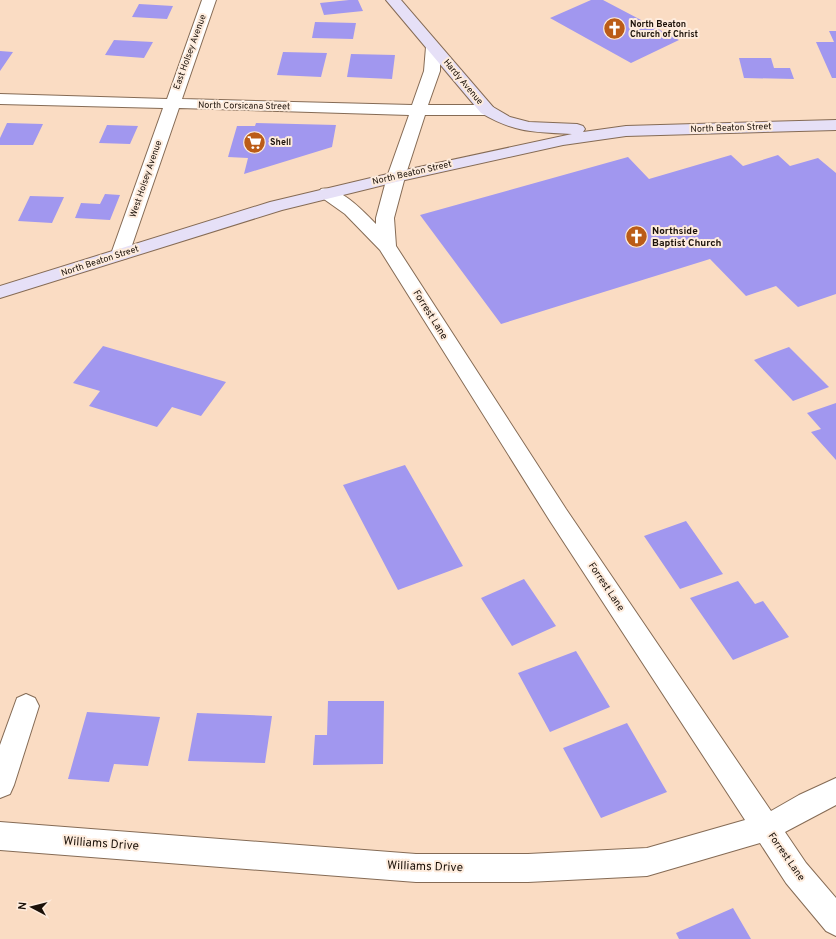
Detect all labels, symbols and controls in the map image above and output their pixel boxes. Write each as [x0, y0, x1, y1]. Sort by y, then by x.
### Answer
street label: East Holsey Avenue [171, 13, 209, 91]
church icon: North Beaton Church of Christ [601, 16, 627, 42]
place label: North Beaton Church of Christ [630, 19, 699, 40]
street label: Hardy Avenue [441, 57, 485, 107]
street label: North Corsicana Street [198, 100, 290, 112]
street label: North Beaton Street [690, 121, 772, 135]
supermarket icon: Shell [242, 129, 268, 155]
place label: Shell [270, 137, 291, 148]
street label: West Holsey Avenue [128, 139, 164, 219]
street label: North Beaton Street [371, 159, 453, 187]
church icon: Northside Baptist Church [623, 224, 649, 250]
place label: Northside Baptist Church [652, 225, 722, 250]
street label: North Beaton Street [60, 243, 140, 279]
street label: Forrest Lane [410, 288, 450, 342]
street label: Forrest Lane [585, 560, 627, 614]
street label: Forrest Lane [765, 830, 807, 884]
street label: Williams Drive [63, 833, 139, 855]
street label: Williams Drive [387, 858, 463, 876]
north arrow [12, 887, 52, 927]
text: N [16, 901, 30, 911]

